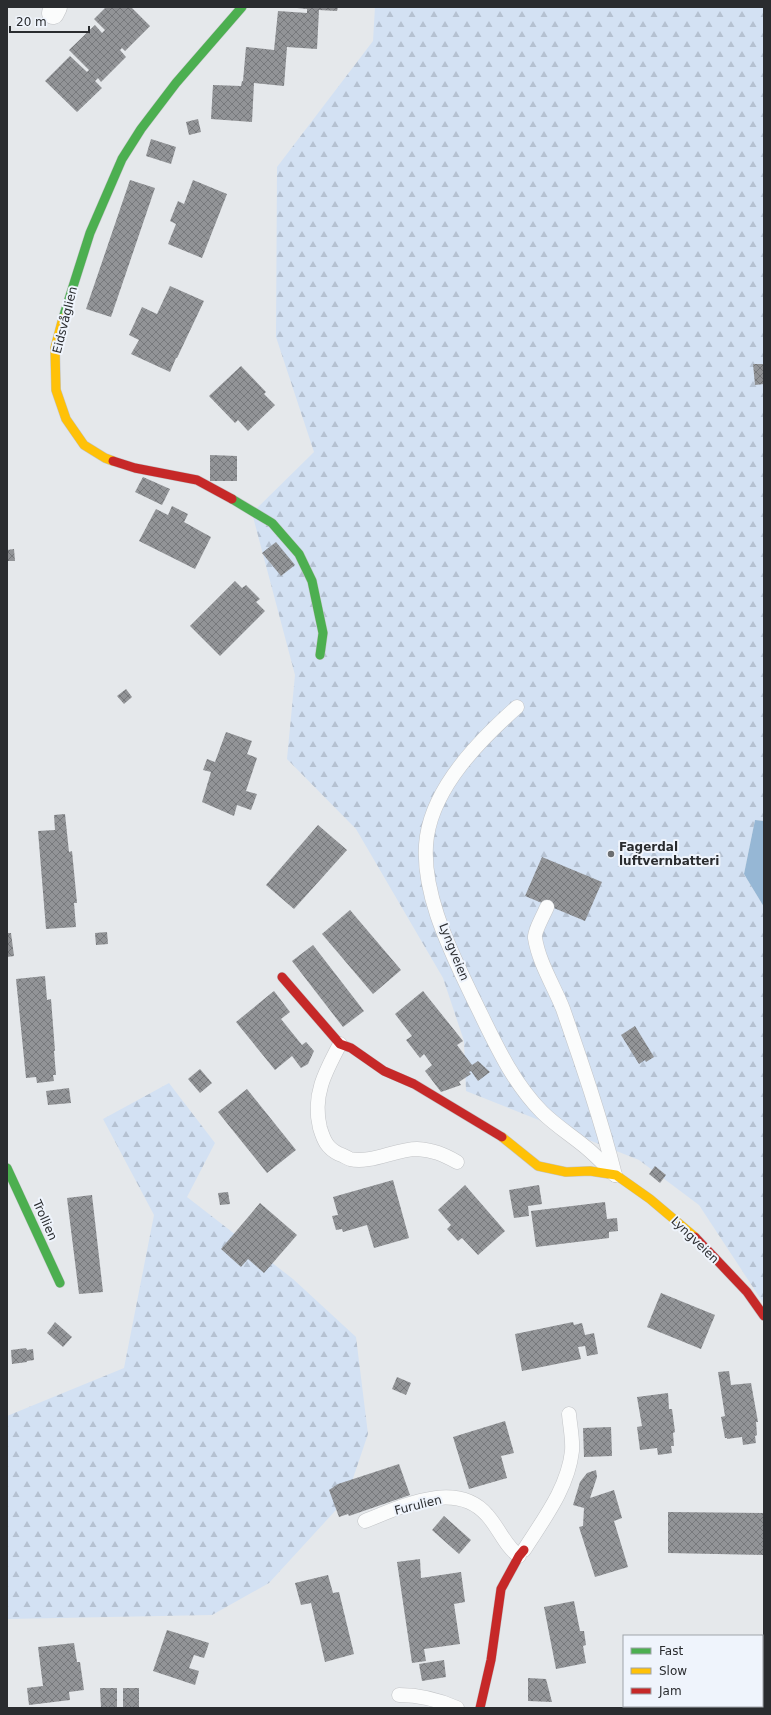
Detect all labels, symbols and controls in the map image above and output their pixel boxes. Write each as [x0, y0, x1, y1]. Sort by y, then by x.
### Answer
scale bar [10, 8, 89, 34]
text: 20 m [16, 15, 47, 29]
street label: Eidsvåglien [50, 285, 80, 355]
place label: Fagerdal luftvernbatteri [619, 840, 719, 868]
marker: Fagerdal luftvernbatteri [606, 849, 616, 859]
street label: Lyngveien [436, 921, 472, 983]
street label: Trollien [30, 1197, 60, 1242]
street label: Lyngveien [668, 1214, 722, 1266]
street label: Furulien [393, 1492, 443, 1518]
legend [623, 1635, 763, 1707]
text: Fast [659, 1644, 683, 1658]
text: Slow [659, 1664, 687, 1678]
text: Jam [658, 1684, 682, 1698]

